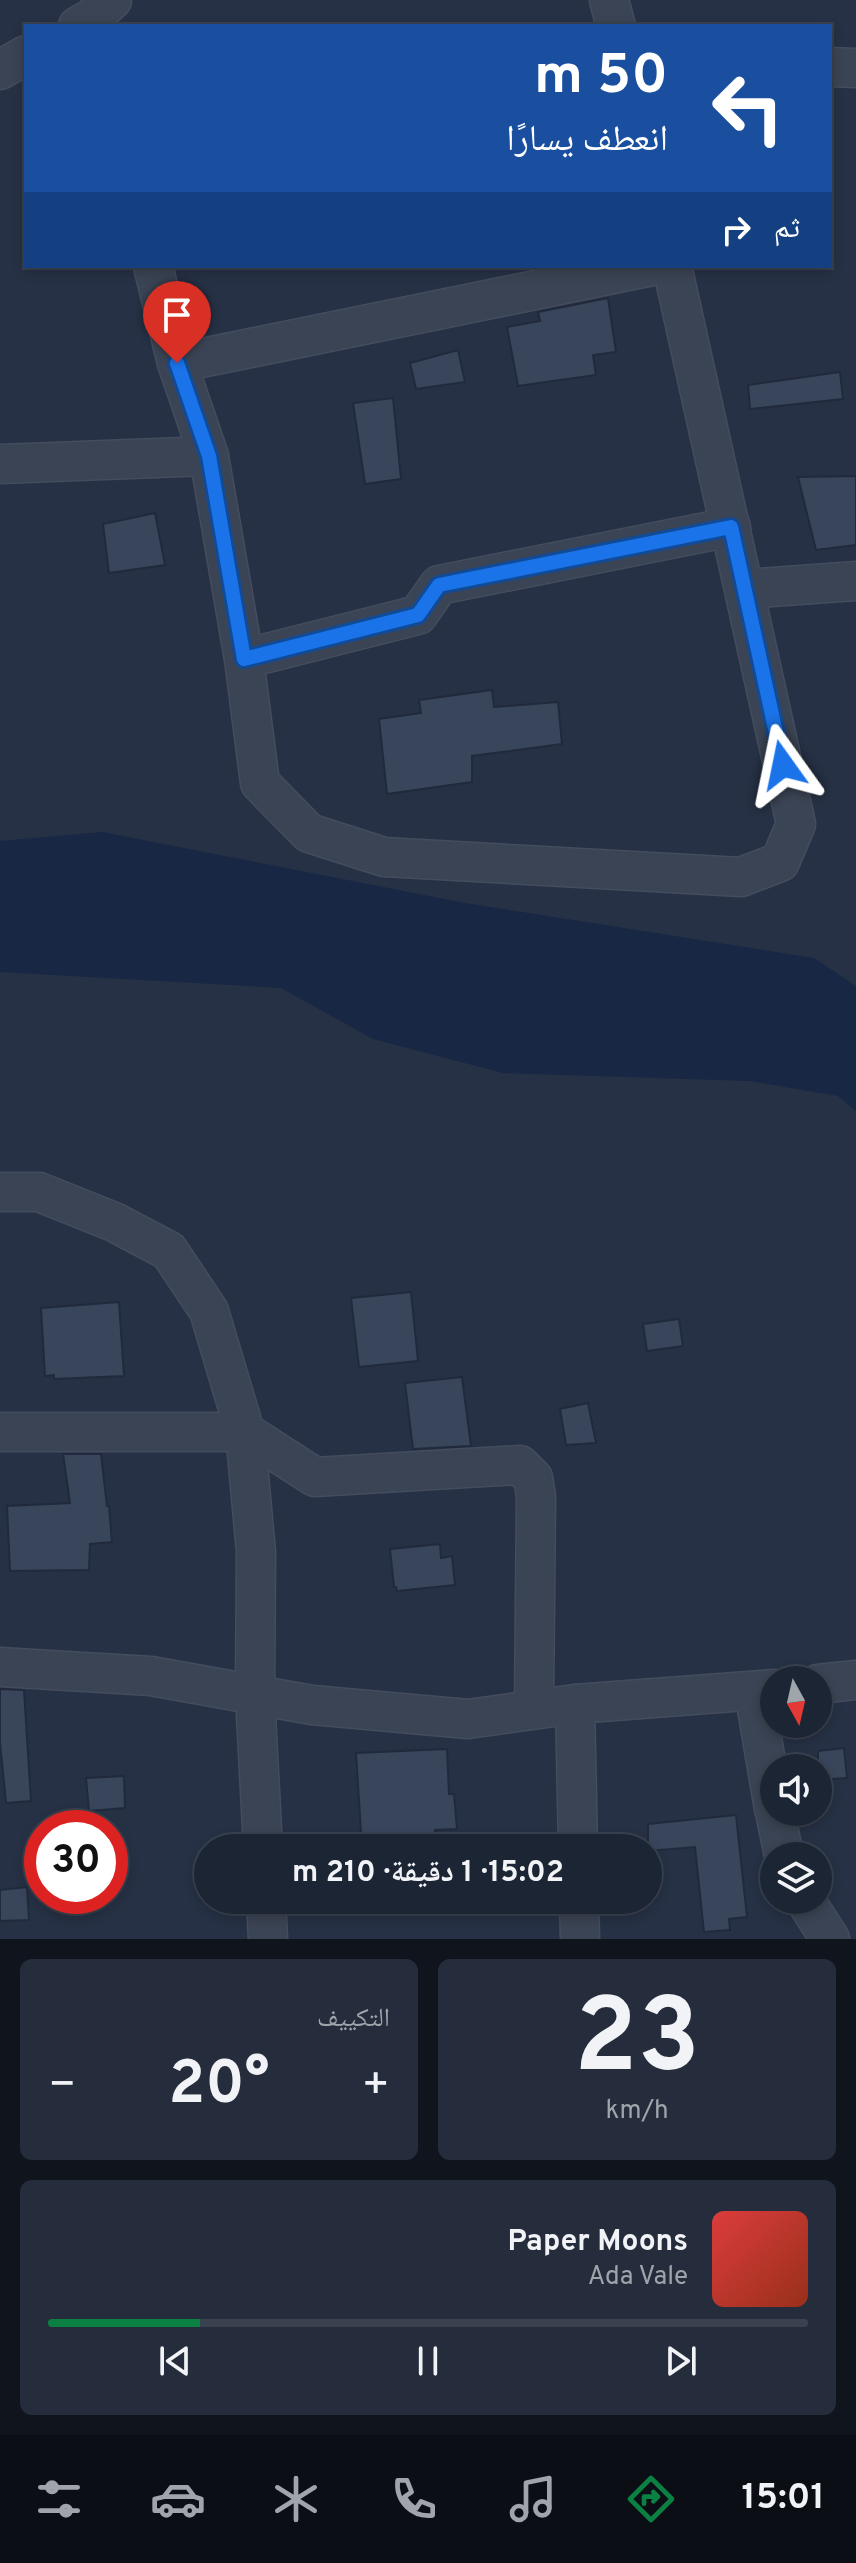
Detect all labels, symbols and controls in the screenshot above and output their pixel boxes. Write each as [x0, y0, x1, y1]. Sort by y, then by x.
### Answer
text: 50 m [534, 43, 668, 113]
icon: left [696, 56, 800, 160]
text: انعطف يسارًا [506, 118, 668, 164]
icon: right [714, 208, 758, 252]
text: ثم [774, 211, 800, 248]
pin [143, 281, 211, 363]
icon: arrive [155, 293, 199, 337]
position arrow [741, 723, 825, 807]
north arrow [760, 1666, 832, 1738]
map controls [760, 1666, 832, 1914]
button: sound [760, 1754, 832, 1826]
speed limit sign: 30 [24, 1810, 128, 1914]
button: layers [760, 1842, 832, 1914]
text: 15:02 · 1 دقيقة · 210 m [292, 1855, 564, 1892]
text: 23 [574, 1977, 700, 2109]
text: التكييف [317, 2003, 390, 2036]
text: 20° [168, 2049, 270, 2125]
text: − [48, 2059, 76, 2115]
text: + [362, 2059, 390, 2115]
text: km/h [605, 2095, 669, 2128]
text: Paper Moons [508, 2224, 688, 2261]
text: Ada Vale [588, 2261, 688, 2294]
icon: previous [153, 2339, 197, 2383]
icon: pause [406, 2339, 450, 2383]
icon: next [659, 2339, 703, 2383]
icon: filters [31, 2471, 87, 2527]
icon: car [150, 2471, 206, 2527]
icon: climate [268, 2471, 324, 2527]
icon: phone [386, 2471, 442, 2527]
icon: music [505, 2471, 561, 2527]
icon: directions [623, 2471, 679, 2527]
text: 15:01 [742, 2476, 825, 2522]

